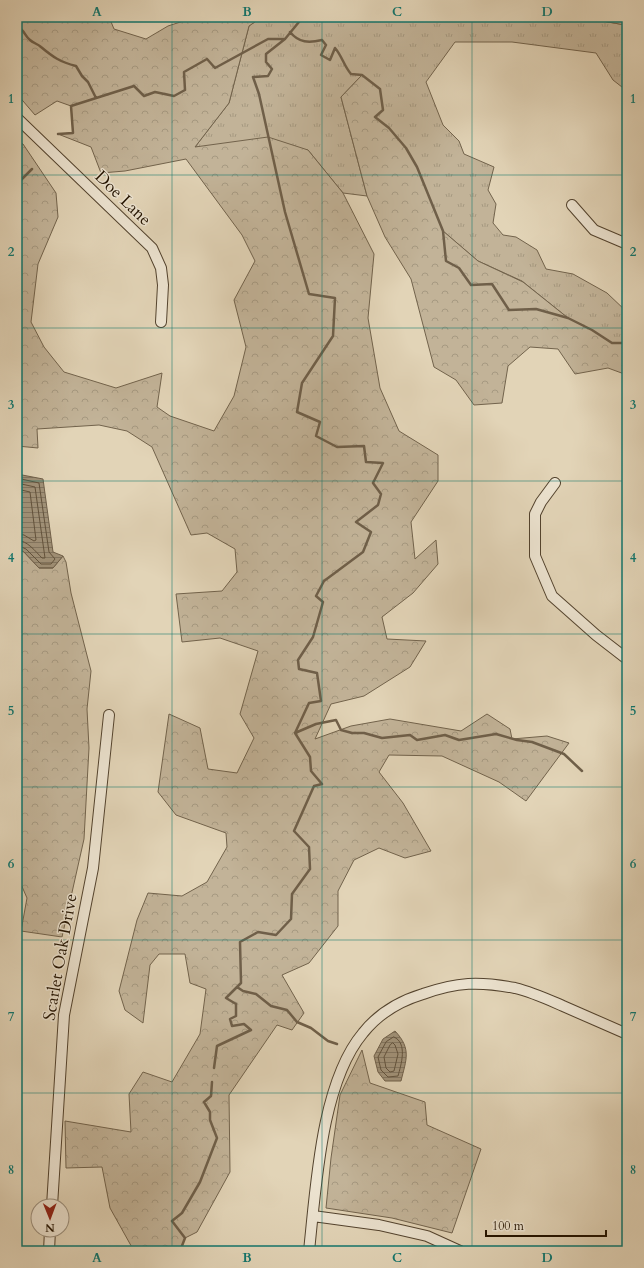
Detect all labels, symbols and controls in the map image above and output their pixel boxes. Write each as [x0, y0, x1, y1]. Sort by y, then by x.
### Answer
text: A [92, 3, 102, 21]
text: B [242, 3, 252, 21]
text: C [392, 3, 402, 21]
text: D [541, 3, 553, 21]
text: 1 [8, 90, 14, 108]
text: 1 [630, 90, 636, 108]
street label: Doe Lane [90, 165, 156, 231]
text: 2 [8, 243, 15, 261]
text: 2 [630, 243, 637, 261]
text: 3 [8, 396, 15, 414]
text: 3 [630, 396, 637, 414]
text: 4 [8, 549, 15, 567]
text: 4 [630, 549, 637, 567]
text: 5 [8, 702, 14, 720]
text: 5 [630, 702, 636, 720]
text: 6 [8, 855, 15, 873]
text: 6 [630, 855, 637, 873]
street label: Scarlet Oak Drive [38, 892, 82, 1022]
text: 7 [8, 1008, 15, 1026]
text: 7 [630, 1008, 637, 1026]
text: 8 [8, 1161, 14, 1179]
text: 8 [630, 1161, 636, 1179]
north arrow [30, 1198, 70, 1238]
scale bar [486, 1212, 606, 1238]
text: 100 m [492, 1218, 525, 1234]
text: N [45, 1220, 55, 1235]
text: A [92, 1249, 102, 1267]
text: B [242, 1249, 252, 1267]
text: C [392, 1249, 402, 1267]
text: D [541, 1249, 553, 1267]

